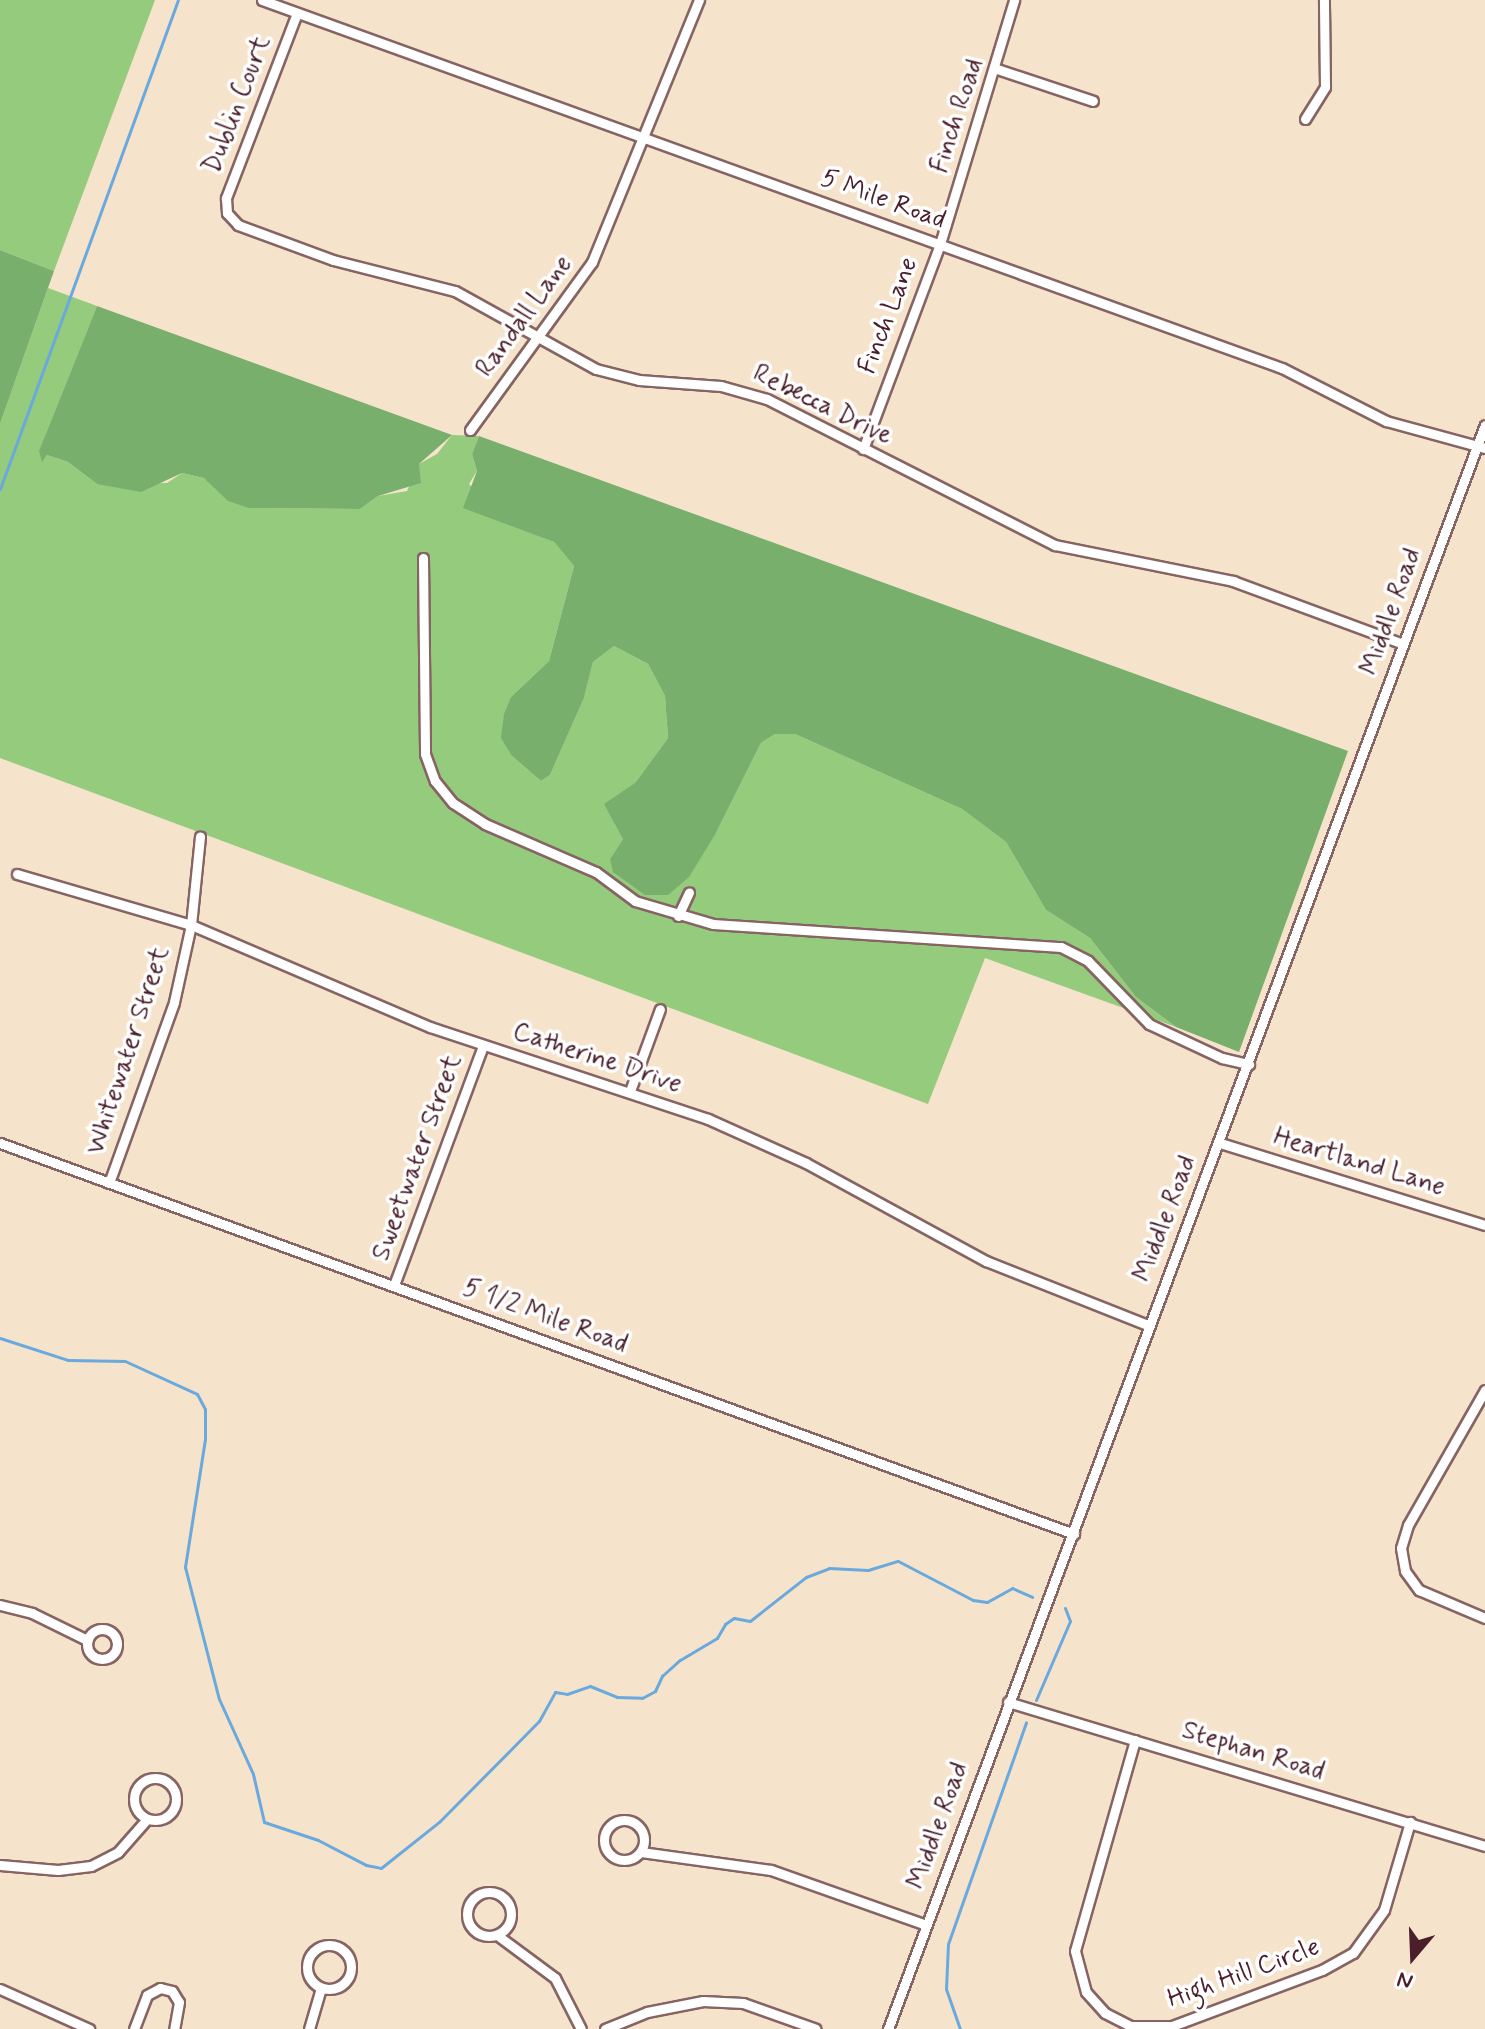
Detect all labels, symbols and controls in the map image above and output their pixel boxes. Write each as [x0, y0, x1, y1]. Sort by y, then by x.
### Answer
street label: Dublin Court [198, 33, 278, 177]
street label: Finch Road [925, 55, 991, 177]
street label: 5 Mile Road [817, 163, 949, 237]
street label: Randall Lane [470, 249, 580, 385]
street label: Finch Lane [853, 253, 925, 379]
street label: Rebecca Drive [748, 359, 896, 453]
street label: Middle Road [1355, 544, 1429, 680]
street label: Whitewater Street [81, 943, 177, 1159]
street label: Catherine Drive [510, 1017, 684, 1101]
street label: Sweetwater Street [366, 1051, 470, 1265]
street label: Heartland Lane [1269, 1122, 1449, 1204]
street label: Middle Road [1128, 1151, 1204, 1287]
street label: 5 1/2 Mile Road [459, 1273, 631, 1361]
street label: Stephan Road [1178, 1716, 1328, 1788]
street label: Middle Road [902, 1758, 976, 1894]
north arrow [1373, 1917, 1453, 1997]
street label: High Hill Circle [1164, 1932, 1324, 2016]
text: N [1394, 1964, 1417, 1995]

